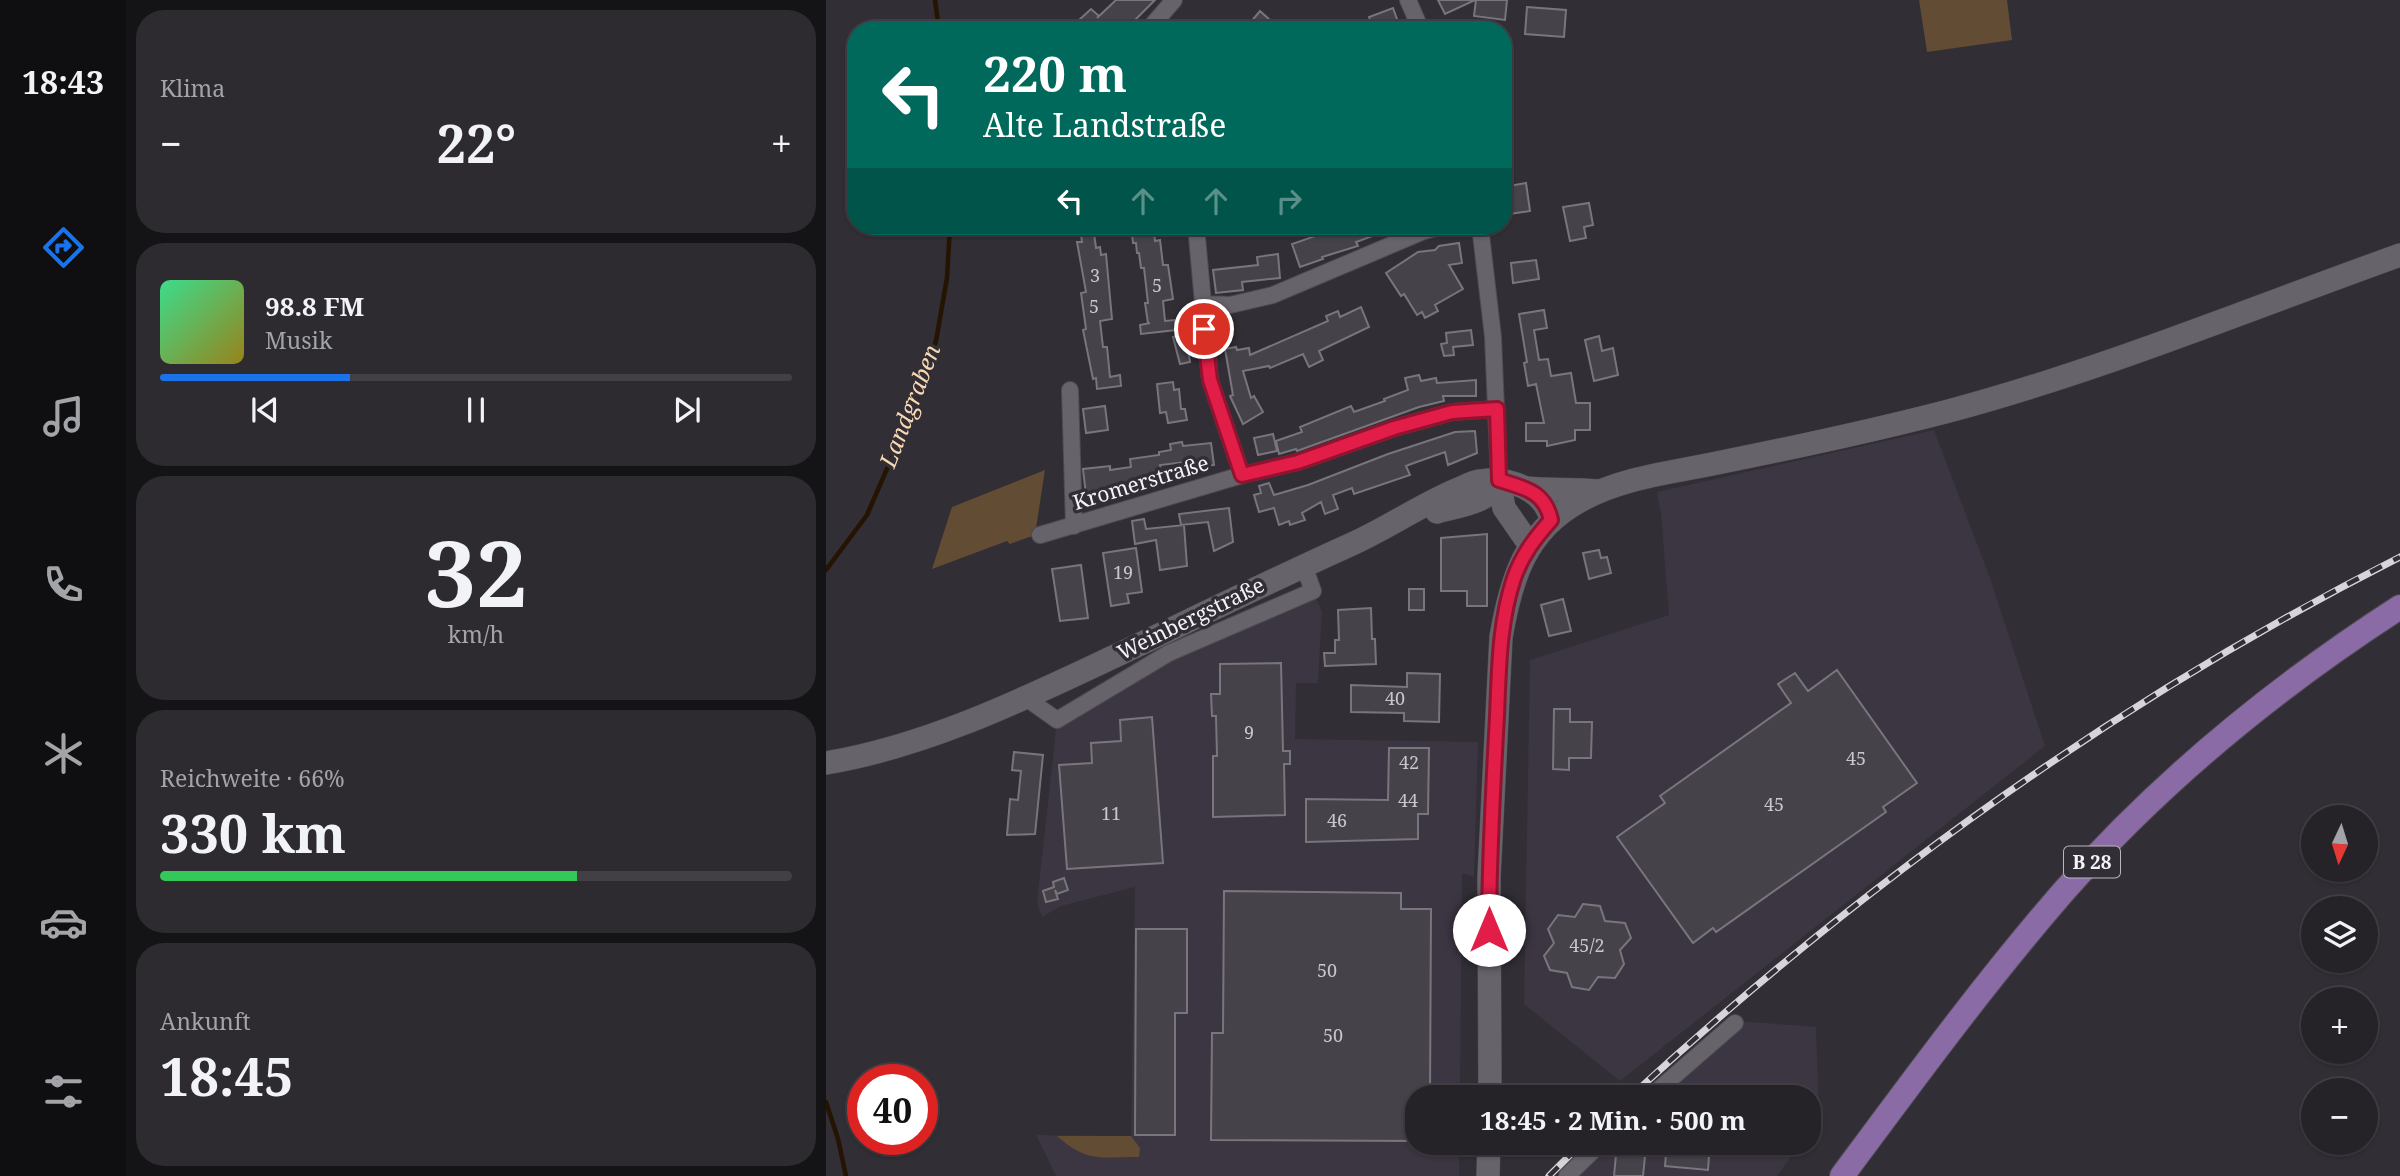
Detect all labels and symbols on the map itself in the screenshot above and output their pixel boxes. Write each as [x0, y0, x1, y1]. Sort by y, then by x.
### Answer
house number: 3 [1090, 263, 1100, 287]
house number: 5 [1152, 273, 1162, 297]
house number: 5 [1089, 294, 1099, 318]
pin [1174, 299, 1234, 359]
water label: Landgraben [871, 339, 947, 473]
street label: Kromerstraße [1069, 448, 1212, 516]
house number: 19 [1113, 560, 1133, 584]
street label: Weinbergstraße [1112, 570, 1269, 666]
house number: 40 [1385, 686, 1405, 710]
house number: 9 [1244, 720, 1254, 744]
house number: 45 [1846, 746, 1866, 770]
house number: 42 [1399, 750, 1419, 774]
house number: 44 [1398, 788, 1418, 812]
house number: 45 [1764, 792, 1784, 816]
house number: 11 [1101, 801, 1121, 825]
north arrow [2301, 805, 2378, 882]
house number: 46 [1327, 808, 1347, 832]
road number: B 28 [2064, 846, 2120, 877]
position arrow [1452, 893, 1526, 967]
house number: 45/2 [1569, 933, 1605, 957]
house number: 50 [1317, 958, 1337, 982]
house number: 50 [1323, 1023, 1343, 1047]
speed limit sign: 40 [847, 1064, 938, 1155]

